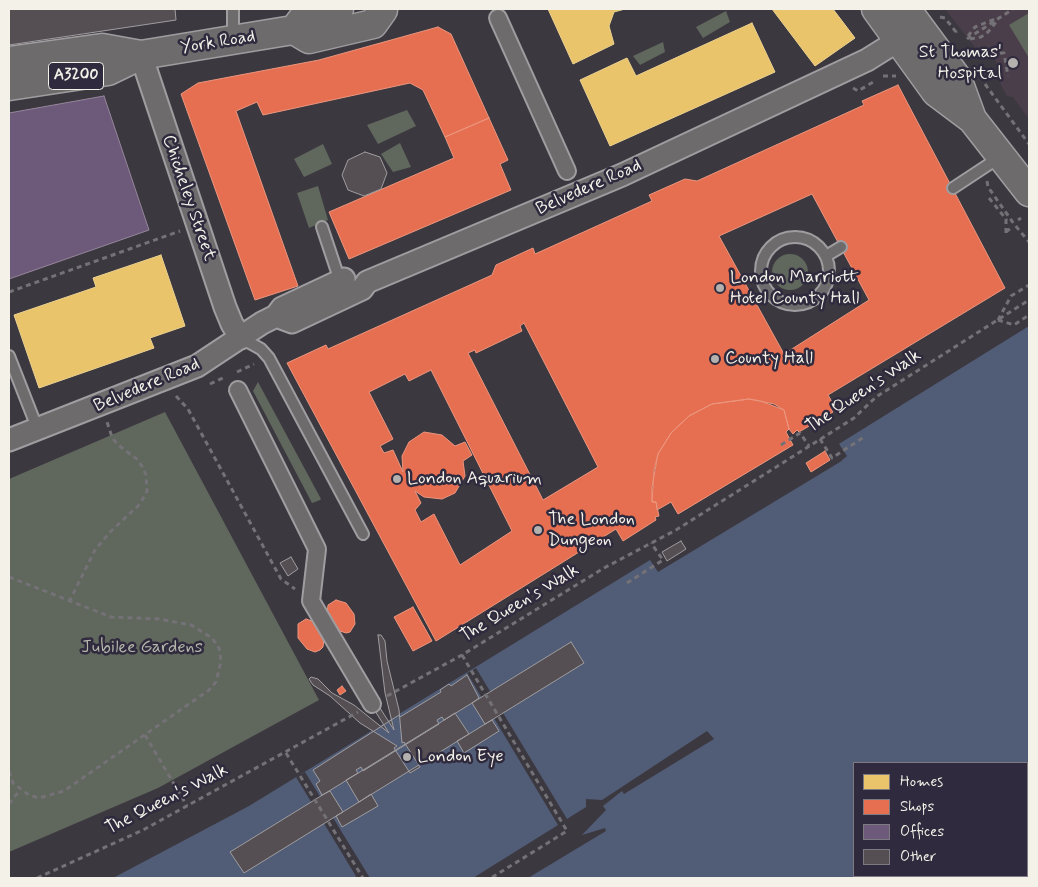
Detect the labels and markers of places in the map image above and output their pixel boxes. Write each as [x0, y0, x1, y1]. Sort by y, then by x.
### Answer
place label: St Thomas' Hospital [919, 42, 1002, 84]
marker: St Thomas' Hospital [1006, 56, 1020, 70]
place label: London Marriott Hotel County Hall [730, 267, 859, 310]
marker: London Marriott Hotel County Hall [714, 282, 726, 294]
place label: County Hall [725, 348, 813, 370]
marker: County Hall [709, 353, 721, 365]
place label: London Aquarium [407, 468, 542, 490]
marker: London Aquarium [391, 473, 403, 485]
place label: The London Dungeon [548, 509, 635, 552]
marker: The London Dungeon [532, 524, 544, 536]
place label: London Eye [417, 746, 504, 768]
marker: London Eye [401, 751, 413, 763]

